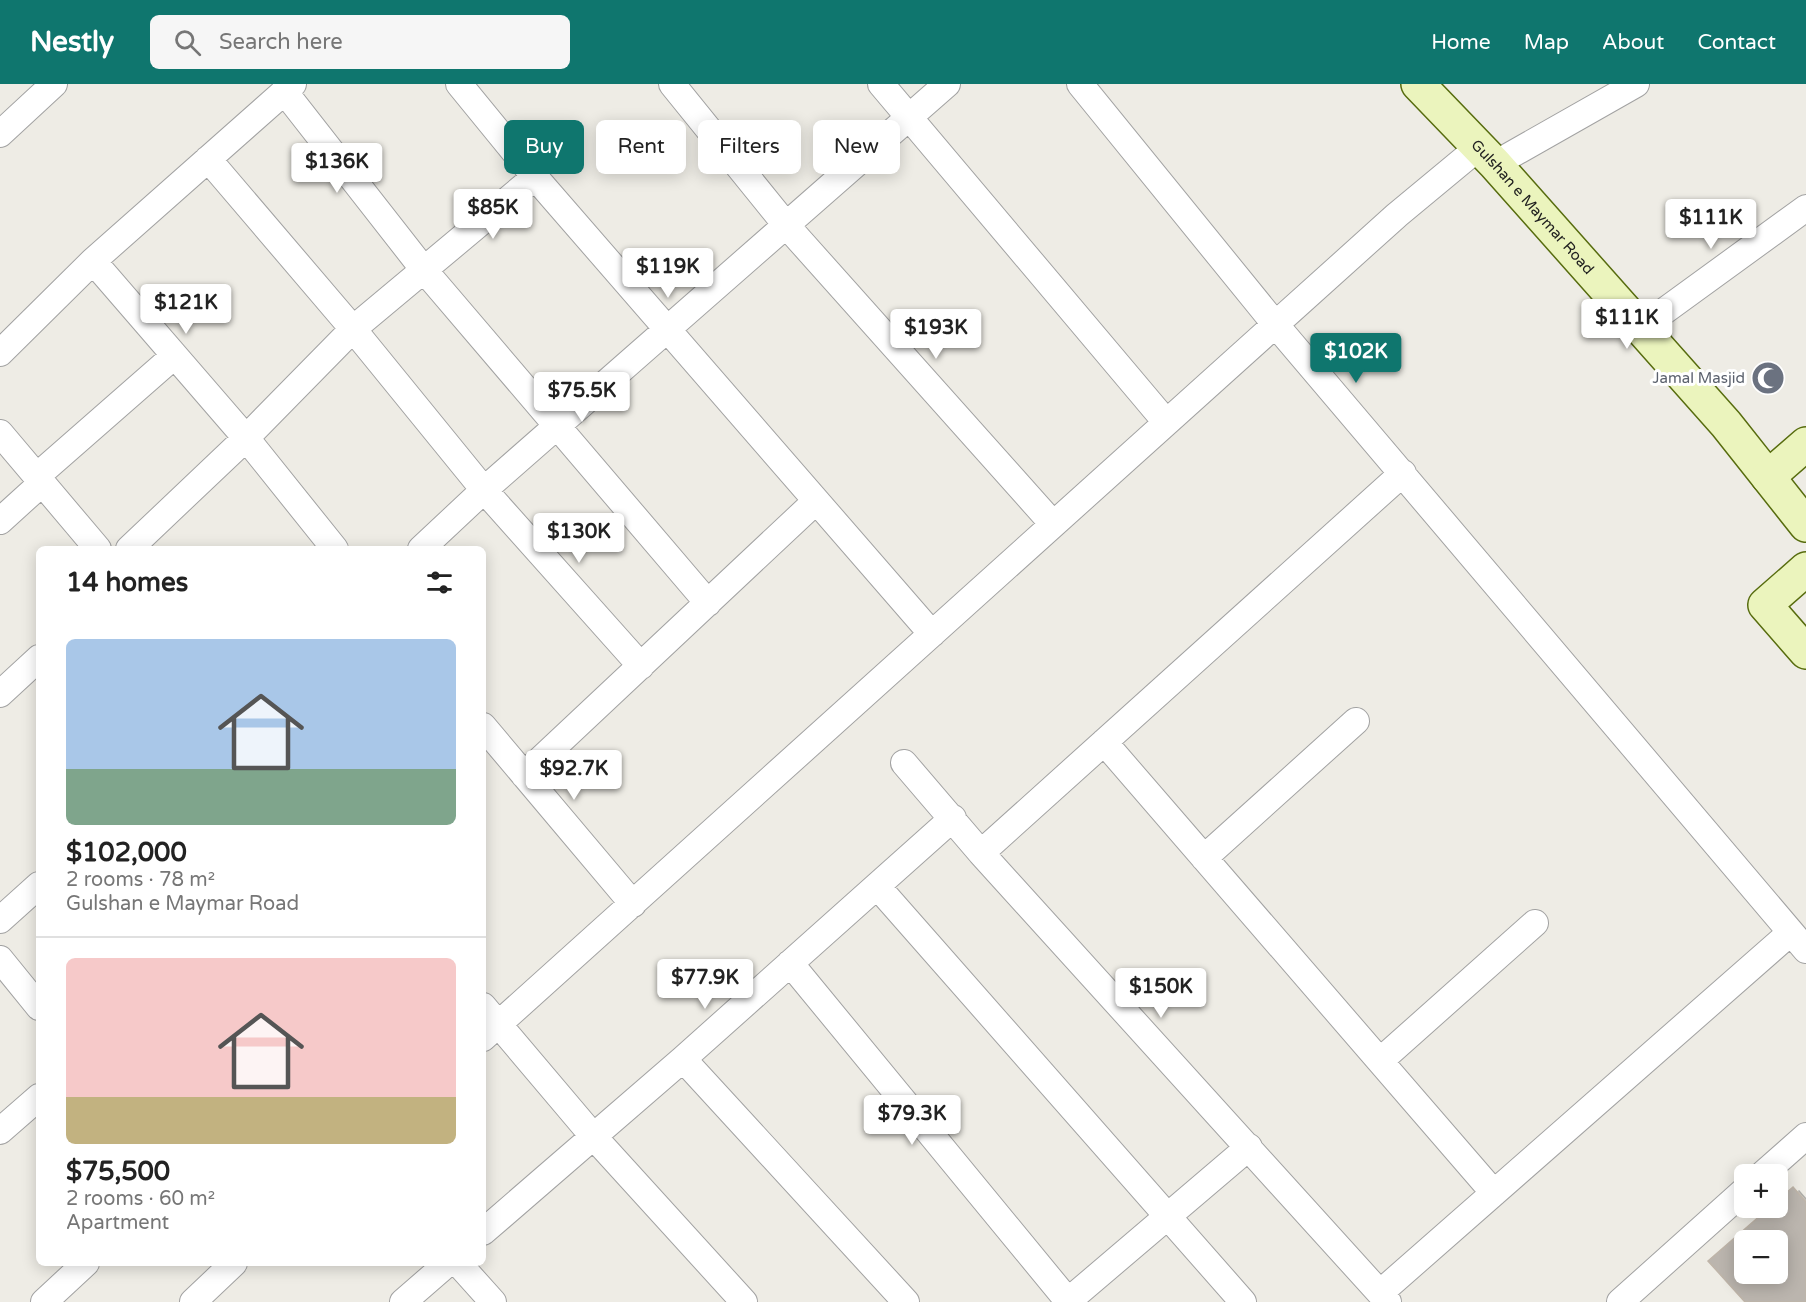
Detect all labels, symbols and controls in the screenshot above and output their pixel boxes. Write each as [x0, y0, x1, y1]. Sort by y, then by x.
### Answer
search box [150, 15, 570, 69]
text: Nestly [30, 25, 114, 59]
icon: search [171, 26, 204, 59]
text: Search here [219, 29, 343, 55]
text: Home [1431, 30, 1491, 55]
text: Map [1524, 30, 1569, 55]
text: About [1602, 30, 1664, 55]
text: Contact [1697, 30, 1776, 55]
chip: Buy [504, 120, 584, 174]
chip: Rent [596, 120, 686, 174]
chip: Filters [698, 120, 801, 174]
chip: New [813, 120, 900, 174]
street label: Gulshan e Maymar Road [1467, 136, 1598, 278]
pin: $136K [295, 143, 379, 194]
text: $136K [305, 150, 369, 174]
pin: $85K [457, 189, 529, 240]
text: $85K [468, 196, 518, 220]
pin: $111K [1669, 199, 1753, 250]
text: $111K [1679, 206, 1743, 230]
pin: $119K [626, 248, 710, 299]
text: $119K [636, 255, 700, 279]
pin: $121K [144, 284, 228, 335]
text: $121K [154, 291, 218, 315]
pin: $111K [1585, 299, 1669, 350]
text: $111K [1595, 306, 1659, 330]
pin: $193K [894, 309, 978, 360]
text: $193K [904, 316, 968, 340]
pin: $102K [1314, 333, 1398, 384]
text: $102K [1324, 340, 1388, 364]
mosque icon: Jamal Masjid [1750, 360, 1786, 396]
place label: Jamal Masjid [1653, 369, 1745, 387]
pin: $75.5K [533, 372, 631, 423]
text: $75.5K [548, 379, 616, 403]
pin: $130K [537, 513, 621, 564]
text: $130K [547, 520, 611, 544]
icon: filters [423, 566, 456, 599]
text: 14 homes [66, 567, 188, 598]
icon: home [207, 678, 315, 786]
pin: $92.7K [525, 750, 623, 801]
text: $92.7K [540, 757, 608, 781]
text: $102,000 [66, 837, 187, 868]
text: 2 rooms · 78 m² [66, 868, 215, 892]
text: Gulshan e Maymar Road [66, 892, 299, 916]
pin: $77.9K [656, 959, 754, 1010]
text: $77.9K [671, 966, 739, 990]
pin: $150K [1119, 968, 1203, 1019]
text: $150K [1129, 975, 1193, 999]
icon: home [207, 997, 315, 1105]
pin: $79.3K [863, 1095, 961, 1146]
text: $79.3K [878, 1102, 946, 1126]
text: $75,500 [66, 1156, 170, 1187]
map controls [1734, 1164, 1788, 1284]
button: + [1734, 1164, 1788, 1218]
text: 2 rooms · 60 m² [66, 1187, 215, 1211]
text: Apartment [66, 1211, 169, 1235]
button: − [1734, 1230, 1788, 1284]

